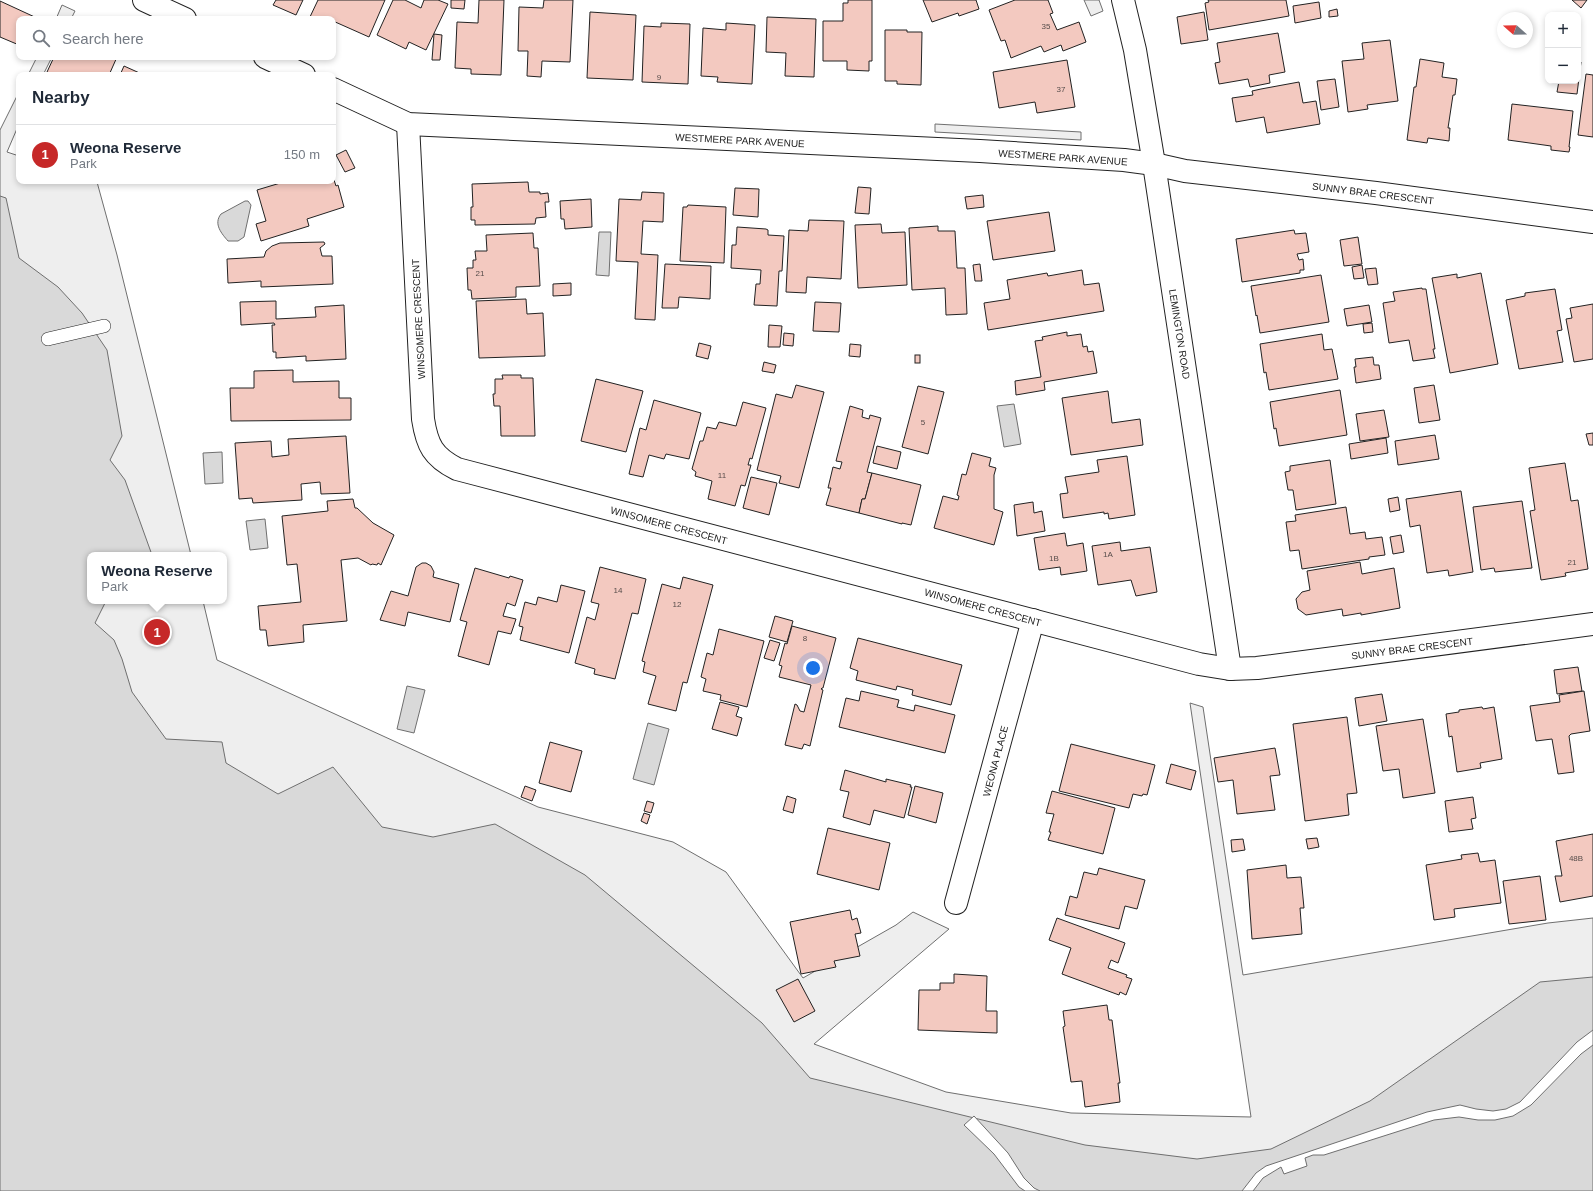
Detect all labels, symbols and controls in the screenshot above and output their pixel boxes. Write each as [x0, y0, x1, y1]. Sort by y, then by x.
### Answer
north arrow [1497, 12, 1533, 48]
map controls [1545, 12, 1581, 84]
button: + [1545, 12, 1581, 48]
search box [16, 16, 336, 60]
house number: 35 [1042, 22, 1051, 31]
icon: search [30, 27, 52, 49]
text: Search here [62, 30, 144, 47]
button: − [1545, 48, 1581, 84]
house number: 9 [657, 73, 662, 82]
house number: 37 [1057, 85, 1066, 94]
text: Nearby [32, 88, 90, 107]
street label: WESTMERE PARK AVENUE [675, 132, 805, 149]
text: Weona Reserve [70, 139, 181, 156]
text: 1 [41, 147, 49, 162]
text: 150 m [284, 147, 320, 162]
street label: WESTMERE PARK AVENUE [998, 147, 1128, 168]
text: Park [70, 156, 97, 171]
street label: SUNNY BRAE CRESCENT [1311, 181, 1434, 206]
street label: WINSOMERE CRESCENT [410, 258, 427, 379]
house number: 21 [476, 269, 485, 278]
street label: LEMINGTON ROAD [1167, 288, 1192, 380]
house number: 5 [921, 418, 926, 427]
house number: 11 [718, 471, 727, 480]
street label: WINSOMERE CRESCENT [609, 505, 729, 546]
house number: 1A [1103, 550, 1114, 559]
popup [87, 552, 227, 604]
house number: 1B [1049, 554, 1059, 563]
house number: 21 [1568, 558, 1577, 567]
text: Weona Reserve [101, 562, 213, 579]
text: Park [101, 579, 128, 594]
house number: 14 [614, 586, 623, 595]
street label: WINSOMERE CRESCENT [923, 587, 1043, 628]
house number: 12 [673, 600, 682, 609]
pin: 1 [144, 617, 170, 647]
house number: 8 [803, 634, 808, 643]
street label: SUNNY BRAE CRESCENT [1351, 636, 1474, 661]
your location [803, 658, 823, 678]
street label: WEONA PLACE [981, 724, 1010, 798]
house number: 48B [1569, 854, 1583, 863]

